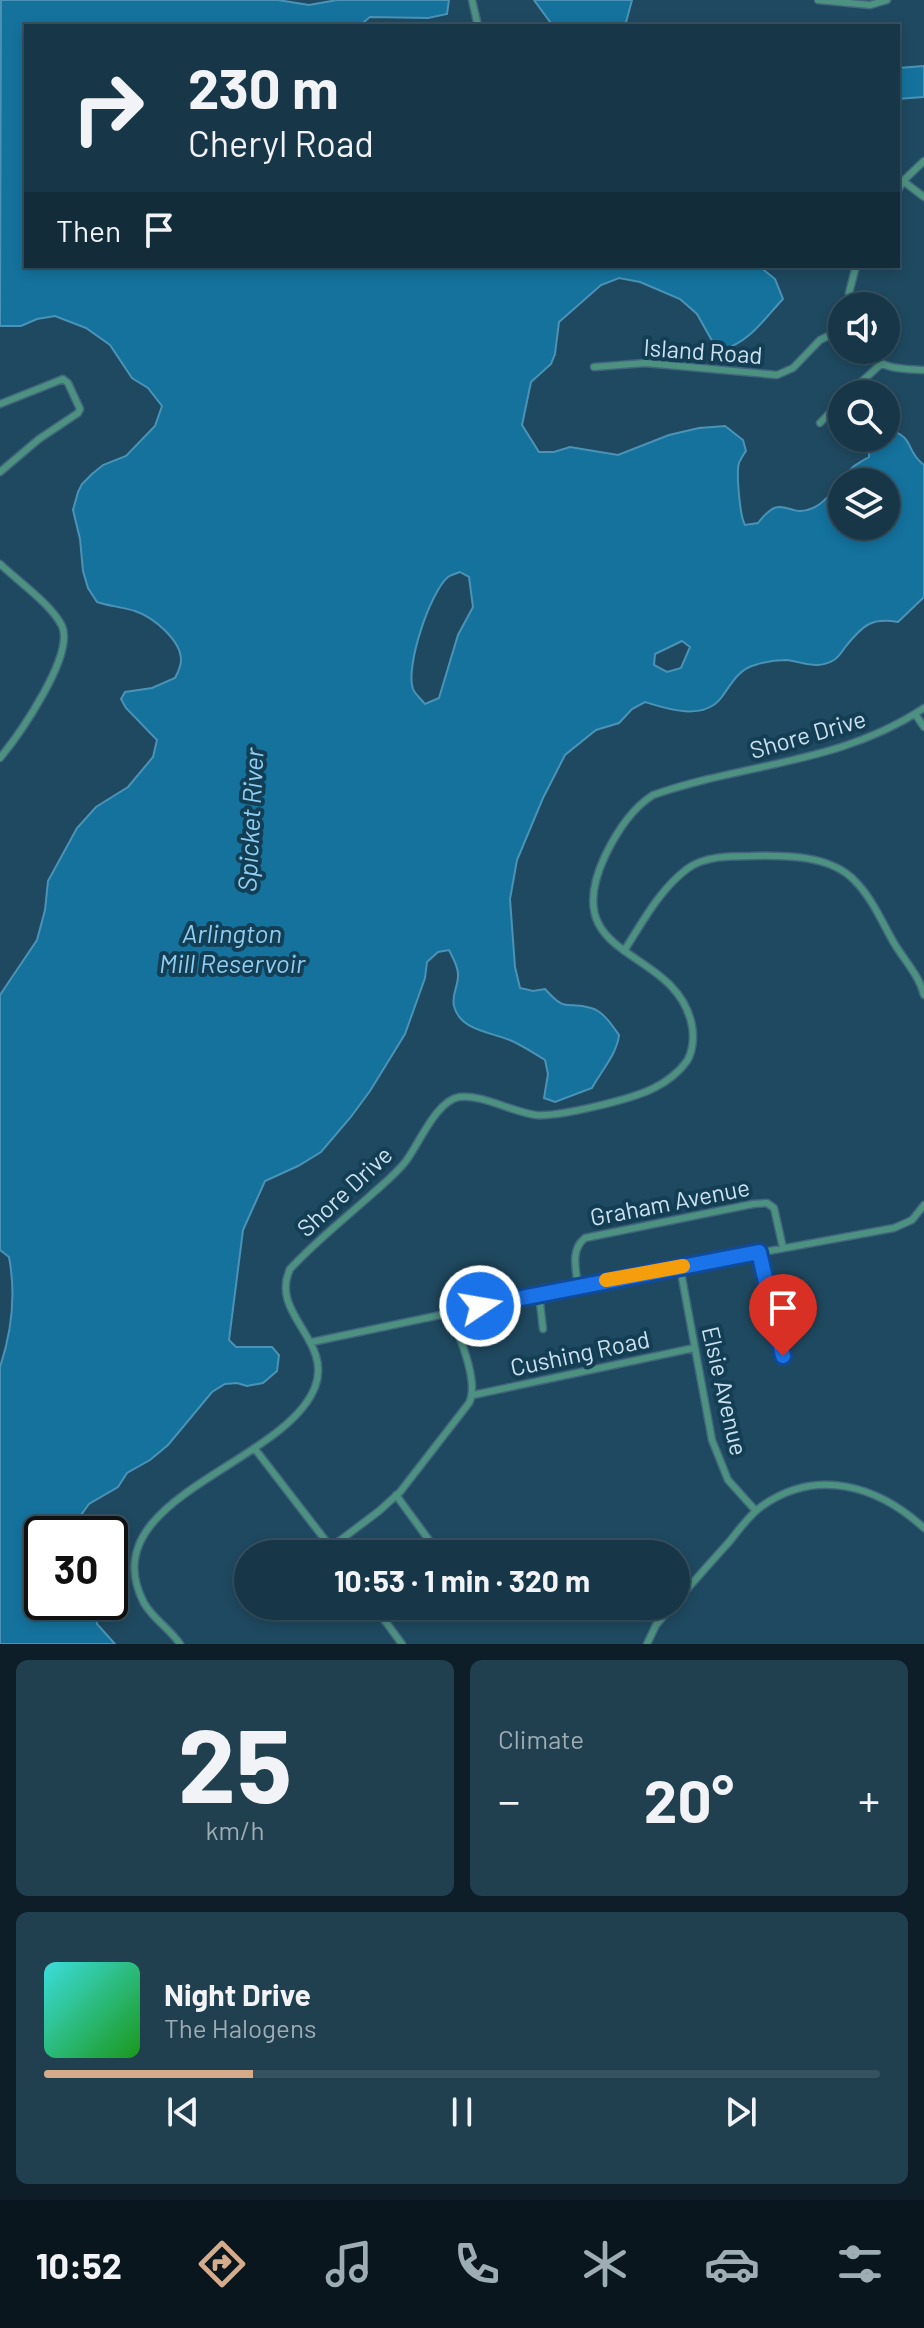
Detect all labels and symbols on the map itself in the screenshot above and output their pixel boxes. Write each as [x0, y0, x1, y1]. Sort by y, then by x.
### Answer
street label: Island Road [643, 332, 764, 369]
street label: Shore Drive [746, 703, 869, 764]
water label: Spicket River [230, 746, 269, 893]
water label: Arlington Mill Reservoir [159, 917, 306, 978]
street label: Shore Drive [290, 1140, 398, 1242]
street label: Graham Avenue [588, 1172, 752, 1231]
position arrow [438, 1264, 522, 1348]
pin [749, 1274, 817, 1356]
street label: Elsie Avenue [697, 1323, 754, 1458]
street label: Cushing Road [507, 1324, 652, 1381]
speed limit sign: 30 [24, 1516, 128, 1620]

